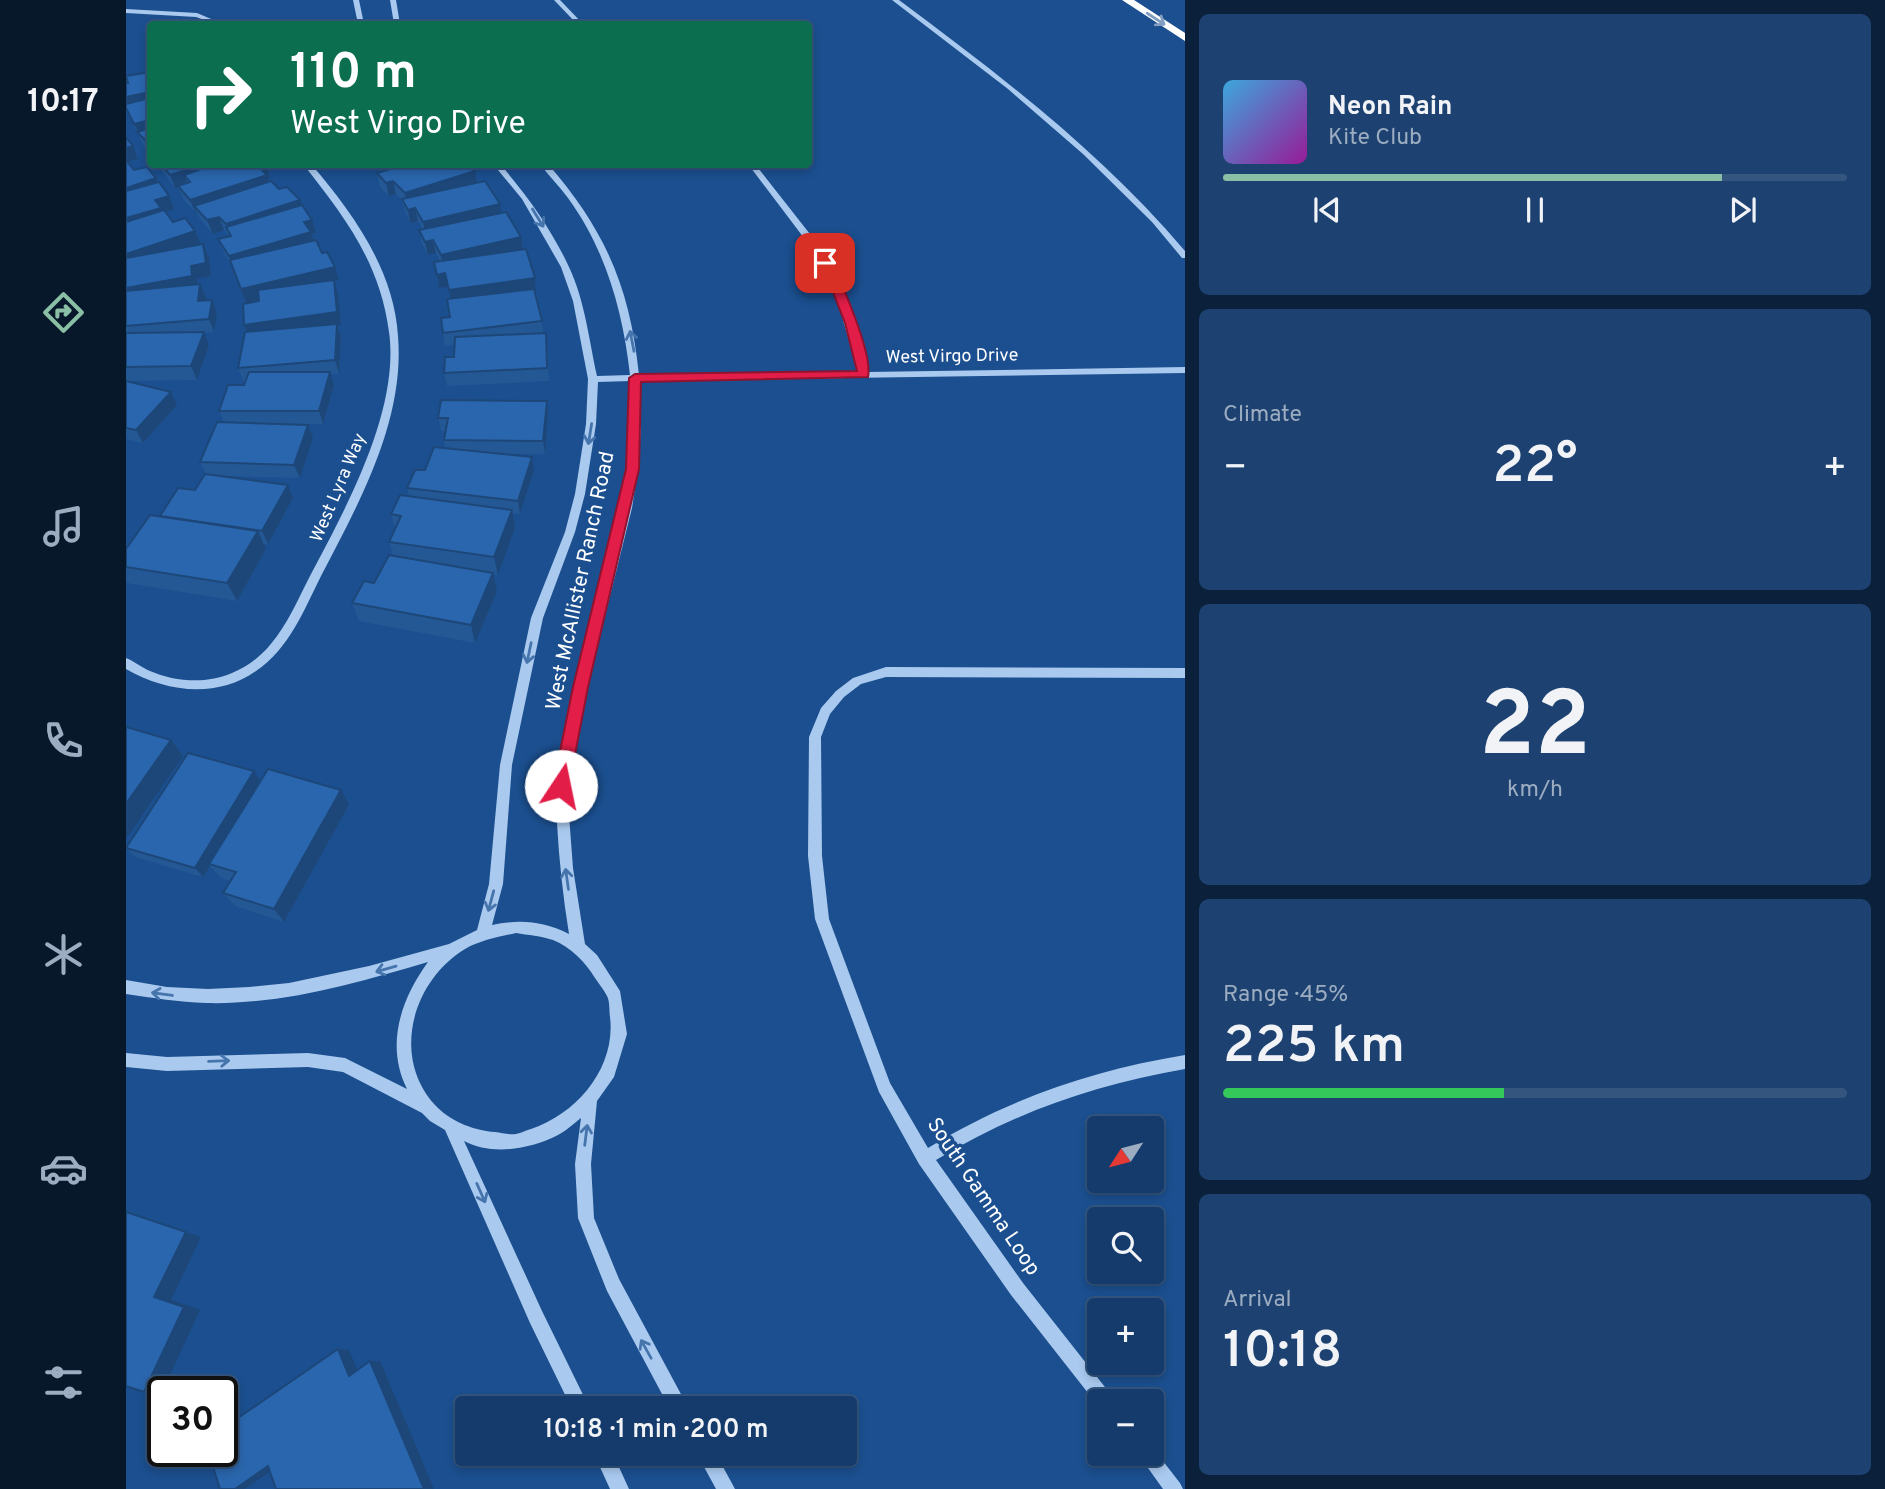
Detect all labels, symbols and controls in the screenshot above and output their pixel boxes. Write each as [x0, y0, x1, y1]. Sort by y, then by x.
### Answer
one-way arrow [1146, 11, 1165, 26]
text: 110 m [290, 44, 417, 106]
icon: right [175, 49, 266, 140]
text: 10:17 [27, 83, 99, 123]
text: Neon Rain [1328, 91, 1453, 124]
text: West Virgo Drive [290, 105, 526, 145]
text: Kite Club [1328, 124, 1422, 153]
icon: previous [1308, 191, 1346, 229]
icon: pause [1516, 191, 1554, 229]
icon: next [1724, 191, 1762, 229]
one-way arrow [531, 207, 545, 227]
pin [795, 233, 855, 293]
icon: arrive [806, 244, 844, 282]
icon: directions [39, 288, 88, 337]
one-way arrow [624, 331, 638, 353]
street label: West Virgo Drive [885, 344, 1019, 370]
text: Climate [1223, 401, 1302, 430]
one-way arrow [583, 422, 596, 445]
street label: West Lyra Way [306, 430, 372, 546]
text: 22° [1492, 435, 1578, 501]
text: − [1223, 445, 1248, 494]
text: + [1822, 445, 1847, 494]
street label: West McAllister Ranch Road [540, 449, 622, 713]
icon: music [39, 502, 88, 551]
one-way arrow [522, 641, 536, 664]
text: 22 [1479, 673, 1591, 788]
icon: phone [39, 716, 88, 765]
position arrow [524, 749, 598, 823]
text: km/h [1507, 776, 1563, 805]
one-way arrow [561, 868, 574, 891]
one-way arrow [484, 890, 497, 912]
icon: climate [39, 930, 88, 979]
one-way arrow [376, 963, 398, 976]
text: Range · 45% [1223, 981, 1348, 1010]
one-way arrow [151, 988, 174, 1001]
text: 225 km [1223, 1015, 1405, 1081]
one-way arrow [207, 1055, 230, 1068]
street label: South Gamma Loop [920, 1113, 1046, 1281]
north arrow [1087, 1116, 1164, 1194]
map controls [1087, 1116, 1164, 1466]
one-way arrow [580, 1125, 593, 1147]
icon: car [39, 1144, 88, 1193]
one-way arrow [475, 1181, 488, 1203]
button: search [1087, 1207, 1164, 1284]
text: Arrival [1223, 1286, 1292, 1315]
button: + [1087, 1298, 1164, 1375]
text: 10:18 [1223, 1320, 1342, 1386]
one-way arrow [639, 1340, 653, 1360]
icon: filters [39, 1358, 88, 1407]
speed limit sign: 30 [147, 1376, 238, 1467]
button: − [1087, 1389, 1164, 1466]
text: 10:18 · 1 min · 200 m [543, 1414, 769, 1447]

